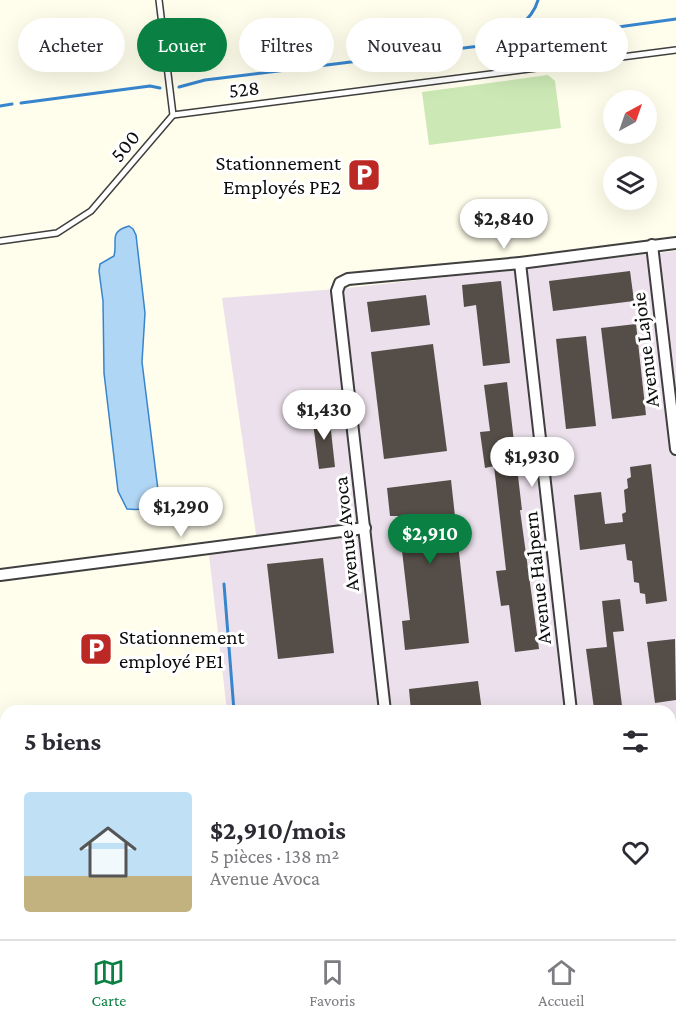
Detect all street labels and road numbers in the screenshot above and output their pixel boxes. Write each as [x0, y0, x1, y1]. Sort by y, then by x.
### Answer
street label: 528 [227, 75, 261, 103]
street label: 500 [105, 125, 145, 167]
street label: Avenue Lajoie [626, 291, 664, 409]
street label: Avenue Avoca [328, 475, 364, 593]
street label: Avenue Halpern [518, 510, 556, 646]

